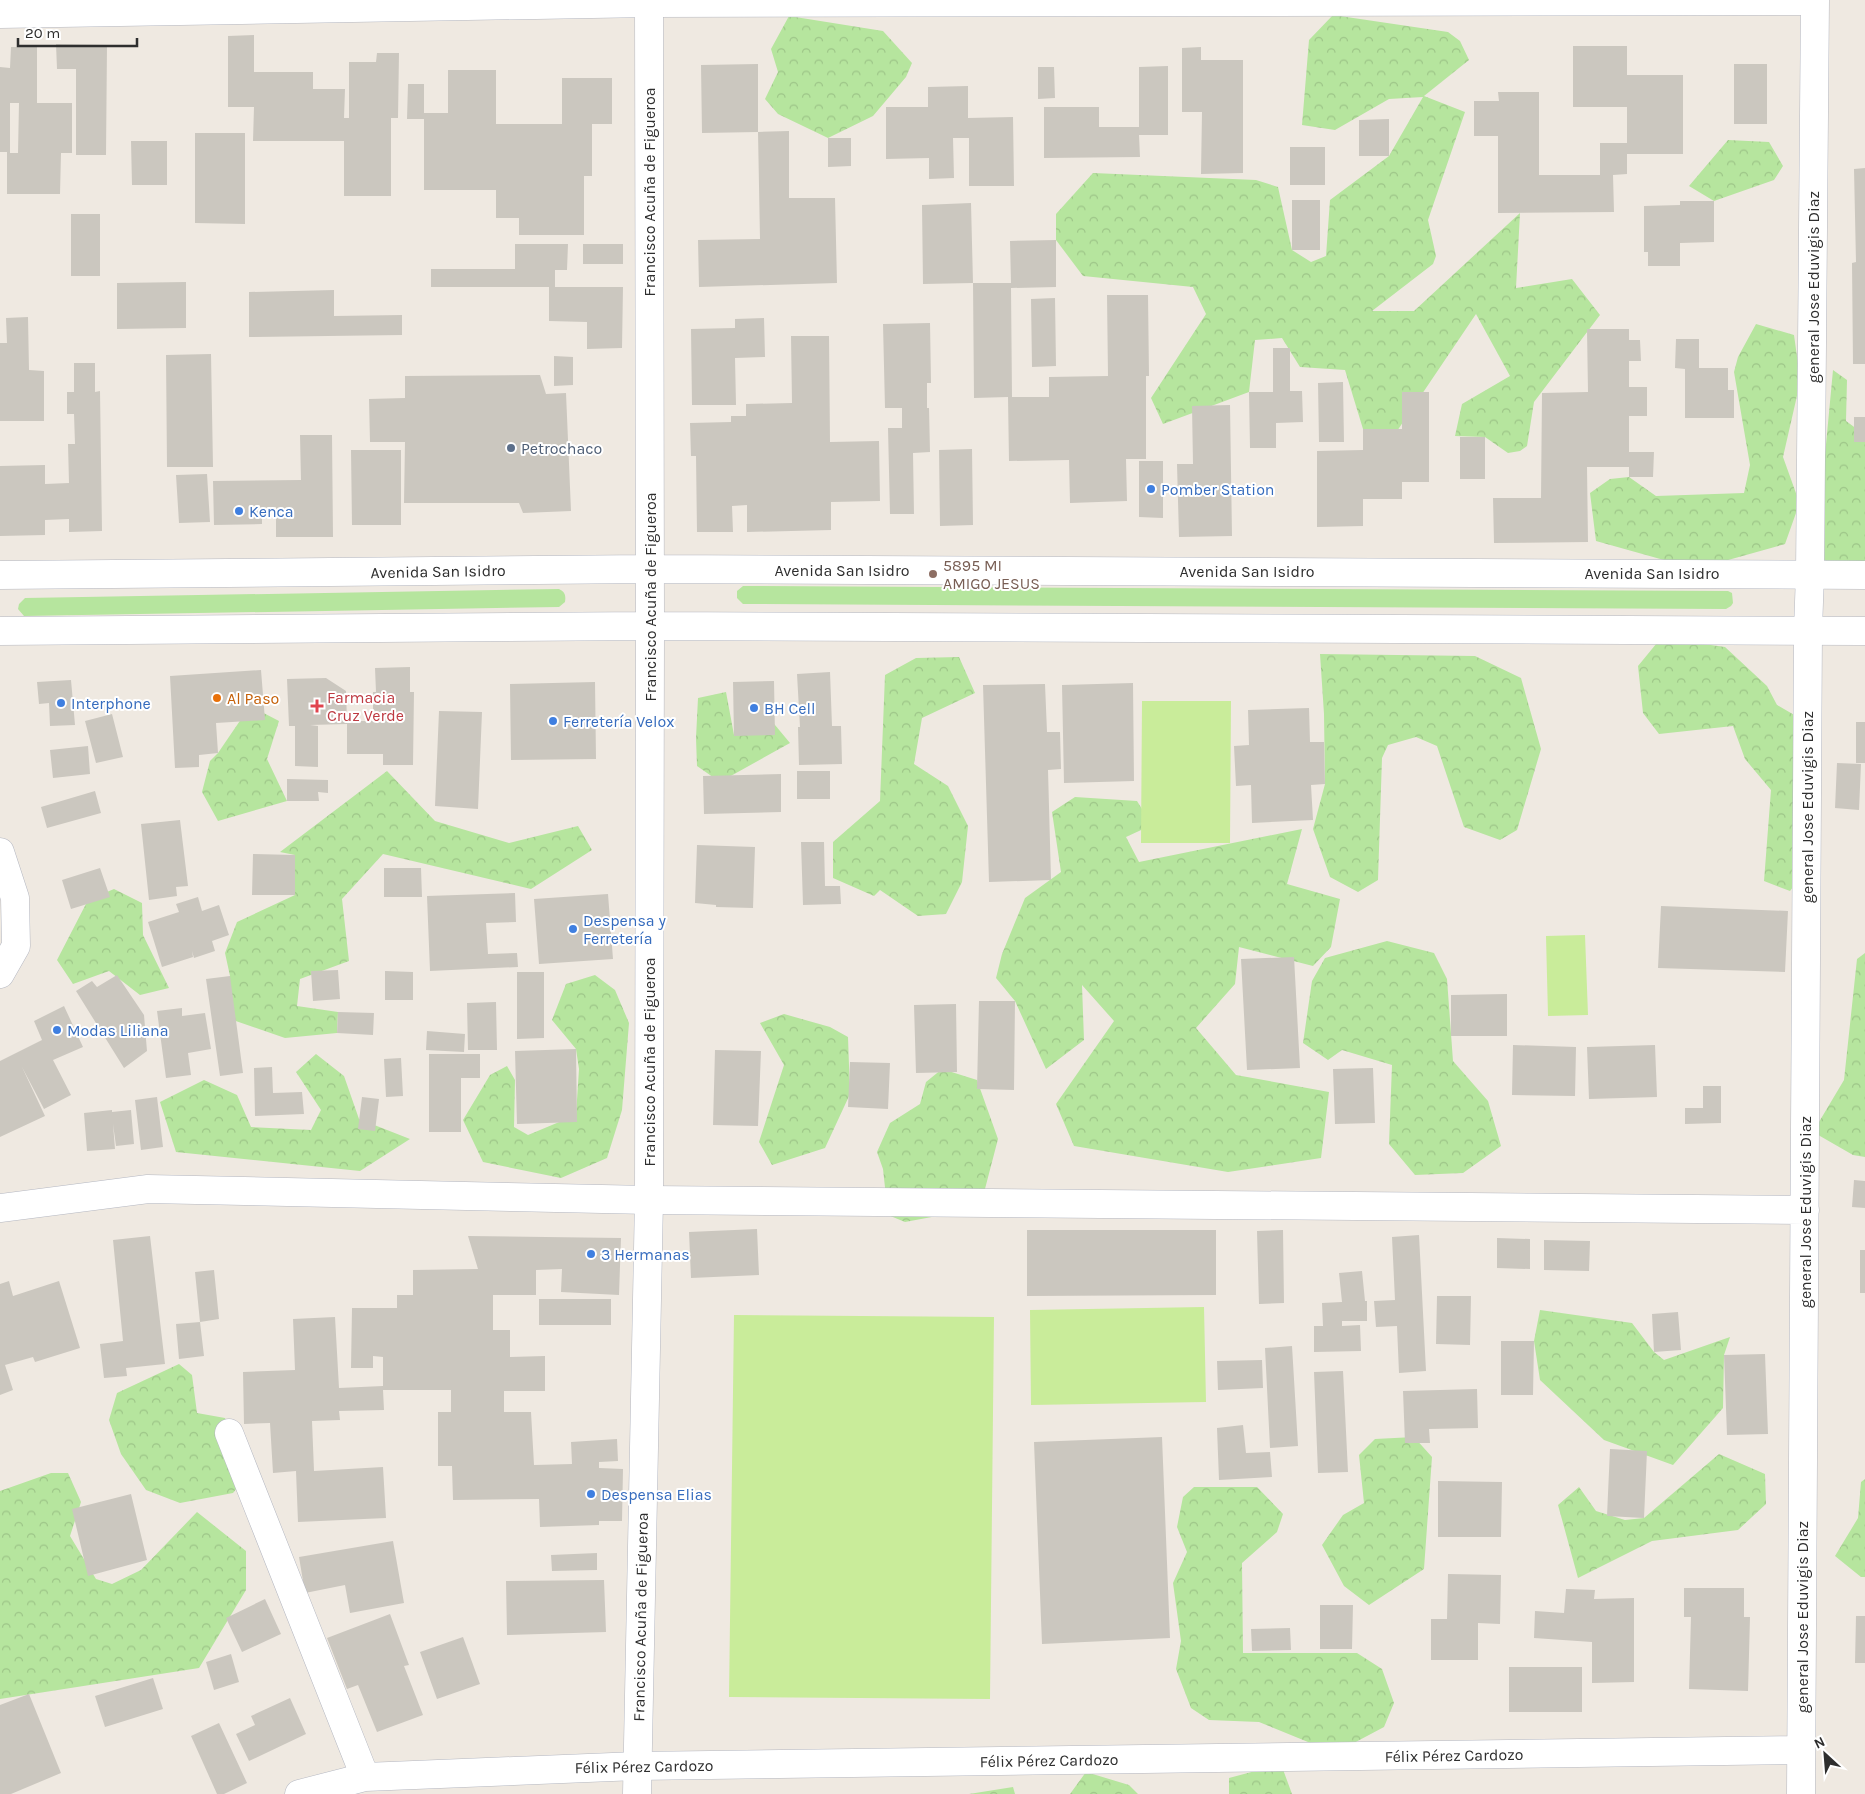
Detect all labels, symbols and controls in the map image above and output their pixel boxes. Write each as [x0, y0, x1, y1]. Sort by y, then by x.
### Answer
scale bar [18, 15, 136, 47]
text: 20 m [25, 24, 60, 42]
street label: Francisco Acuña de Figueroa [640, 87, 659, 297]
street label: general Jose Eduvigis Diaz [1804, 191, 1823, 383]
place label: Petrochaco [521, 439, 602, 458]
marker: Petrochaco [505, 442, 517, 454]
place label: Pomber Station [1161, 480, 1275, 499]
marker: Pomber Station [1145, 483, 1157, 495]
street label: Francisco Acuña de Figueroa [641, 492, 660, 702]
place label: Kenca [249, 502, 294, 521]
marker: Kenca [233, 505, 245, 517]
place label: 5895 MI AMIGO JESUS [943, 556, 1040, 593]
street label: Avenida San Isidro [370, 561, 506, 582]
street label: Avenida San Isidro [774, 561, 910, 580]
street label: Avenida San Isidro [1179, 562, 1315, 581]
street label: Avenida San Isidro [1584, 564, 1720, 583]
marker: 5895 MI AMIGO JESUS [927, 568, 939, 580]
place label: Farmacia Cruz Verde [327, 688, 404, 725]
place label: Al Paso [227, 689, 279, 708]
marker: Al Paso [211, 692, 223, 704]
place label: Interphone [71, 694, 151, 713]
marker: Interphone [55, 697, 67, 709]
place label: BH Cell [764, 699, 815, 718]
marker: Farmacia Cruz Verde [311, 700, 323, 712]
marker: BH Cell [748, 702, 760, 714]
street label: general Jose Eduvigis Diaz [1798, 711, 1817, 903]
place label: Ferretería Velox [563, 712, 674, 731]
marker: Ferretería Velox [547, 715, 559, 727]
place label: Despensa y Ferretería [583, 911, 666, 948]
marker: Despensa y Ferretería [567, 923, 579, 935]
street label: Francisco Acuña de Figueroa [640, 957, 659, 1167]
place label: Modas Liliana [67, 1021, 169, 1040]
marker: Modas Liliana [51, 1024, 63, 1036]
street label: general Jose Eduvigis Diaz [1796, 1116, 1815, 1308]
place label: 3 Hermanas [601, 1245, 690, 1264]
marker: 3 Hermanas [585, 1248, 597, 1260]
place label: Despensa Elias [601, 1485, 712, 1504]
marker: Despensa Elias [585, 1488, 597, 1500]
street label: Francisco Acuña de Figueroa [629, 1512, 652, 1722]
street label: general Jose Eduvigis Diaz [1793, 1521, 1812, 1713]
north arrow [1800, 1729, 1850, 1779]
text: N [1811, 1733, 1828, 1753]
street label: Félix Pérez Cardozo [1384, 1745, 1524, 1766]
street label: Félix Pérez Cardozo [979, 1750, 1119, 1771]
street label: Félix Pérez Cardozo [574, 1756, 714, 1777]

